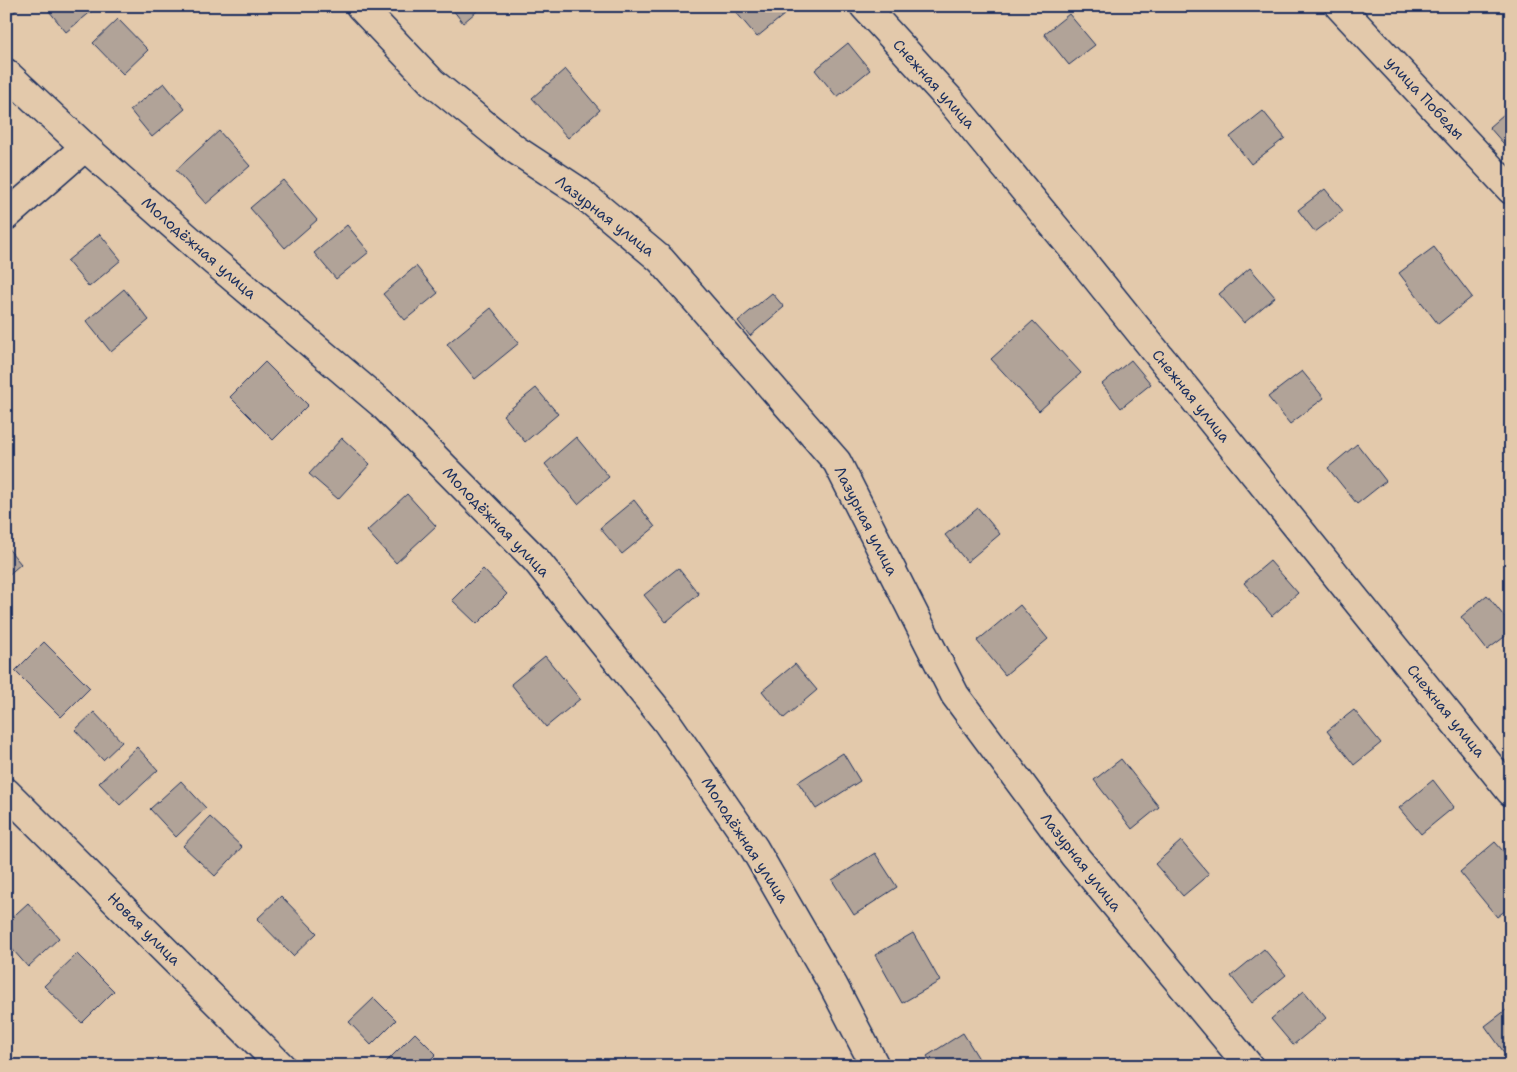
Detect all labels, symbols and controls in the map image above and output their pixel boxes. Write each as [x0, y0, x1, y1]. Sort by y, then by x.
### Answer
street label: Снежная улица [888, 35, 980, 134]
street label: улица Победы [1381, 52, 1469, 144]
street label: Лазурная улица [551, 171, 659, 261]
street label: Молодёжная улица [137, 193, 261, 304]
street label: Снежная улица [1147, 345, 1235, 447]
street label: Молодёжная улица [438, 463, 554, 582]
street label: Лазурная улица [830, 463, 903, 580]
street label: Снежная улица [1402, 660, 1490, 762]
street label: Молодёжная улица [697, 773, 794, 907]
street label: Лазурная улица [1036, 808, 1126, 916]
street label: Новая улица [103, 888, 185, 970]

